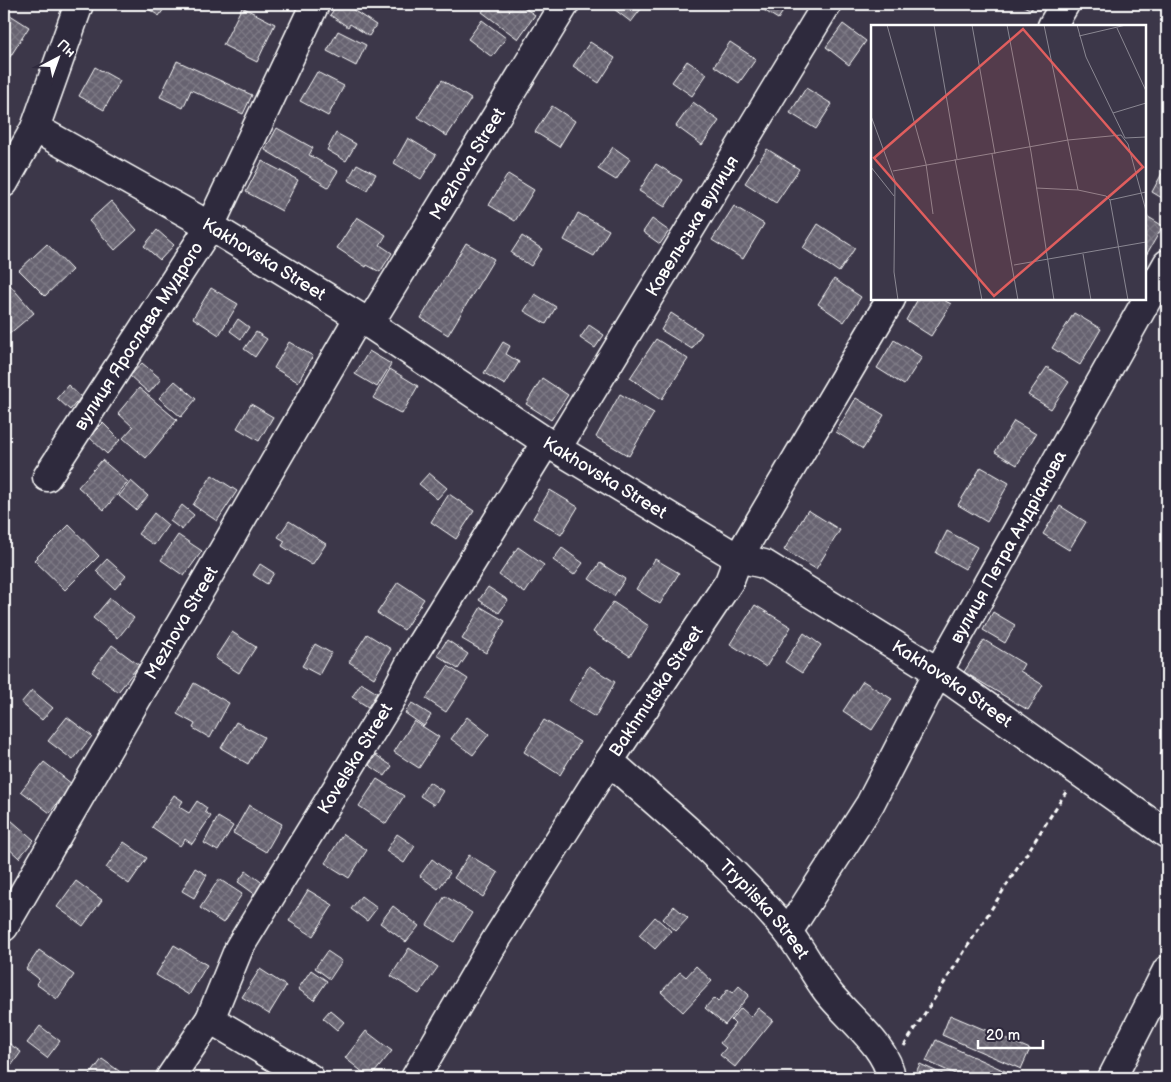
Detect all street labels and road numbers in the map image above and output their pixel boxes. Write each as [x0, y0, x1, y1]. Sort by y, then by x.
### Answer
street label: Mezhova Street [425, 104, 510, 224]
street label: Ковельська вулиця [642, 152, 743, 300]
street label: Kakhovska Street [199, 214, 330, 305]
street label: вулиця Ярослава Мудрого [70, 238, 208, 434]
street label: Kakhovska Street [539, 433, 671, 524]
street label: вулиця Петра Андріанова [946, 447, 1071, 647]
street label: Mezhova Street [140, 562, 223, 683]
street label: Bakhmutska Street [605, 621, 708, 761]
street label: Kakhovska Street [888, 636, 1016, 732]
street label: Kovelska Street [313, 699, 397, 818]
street label: Trypilska Street [715, 855, 814, 963]

